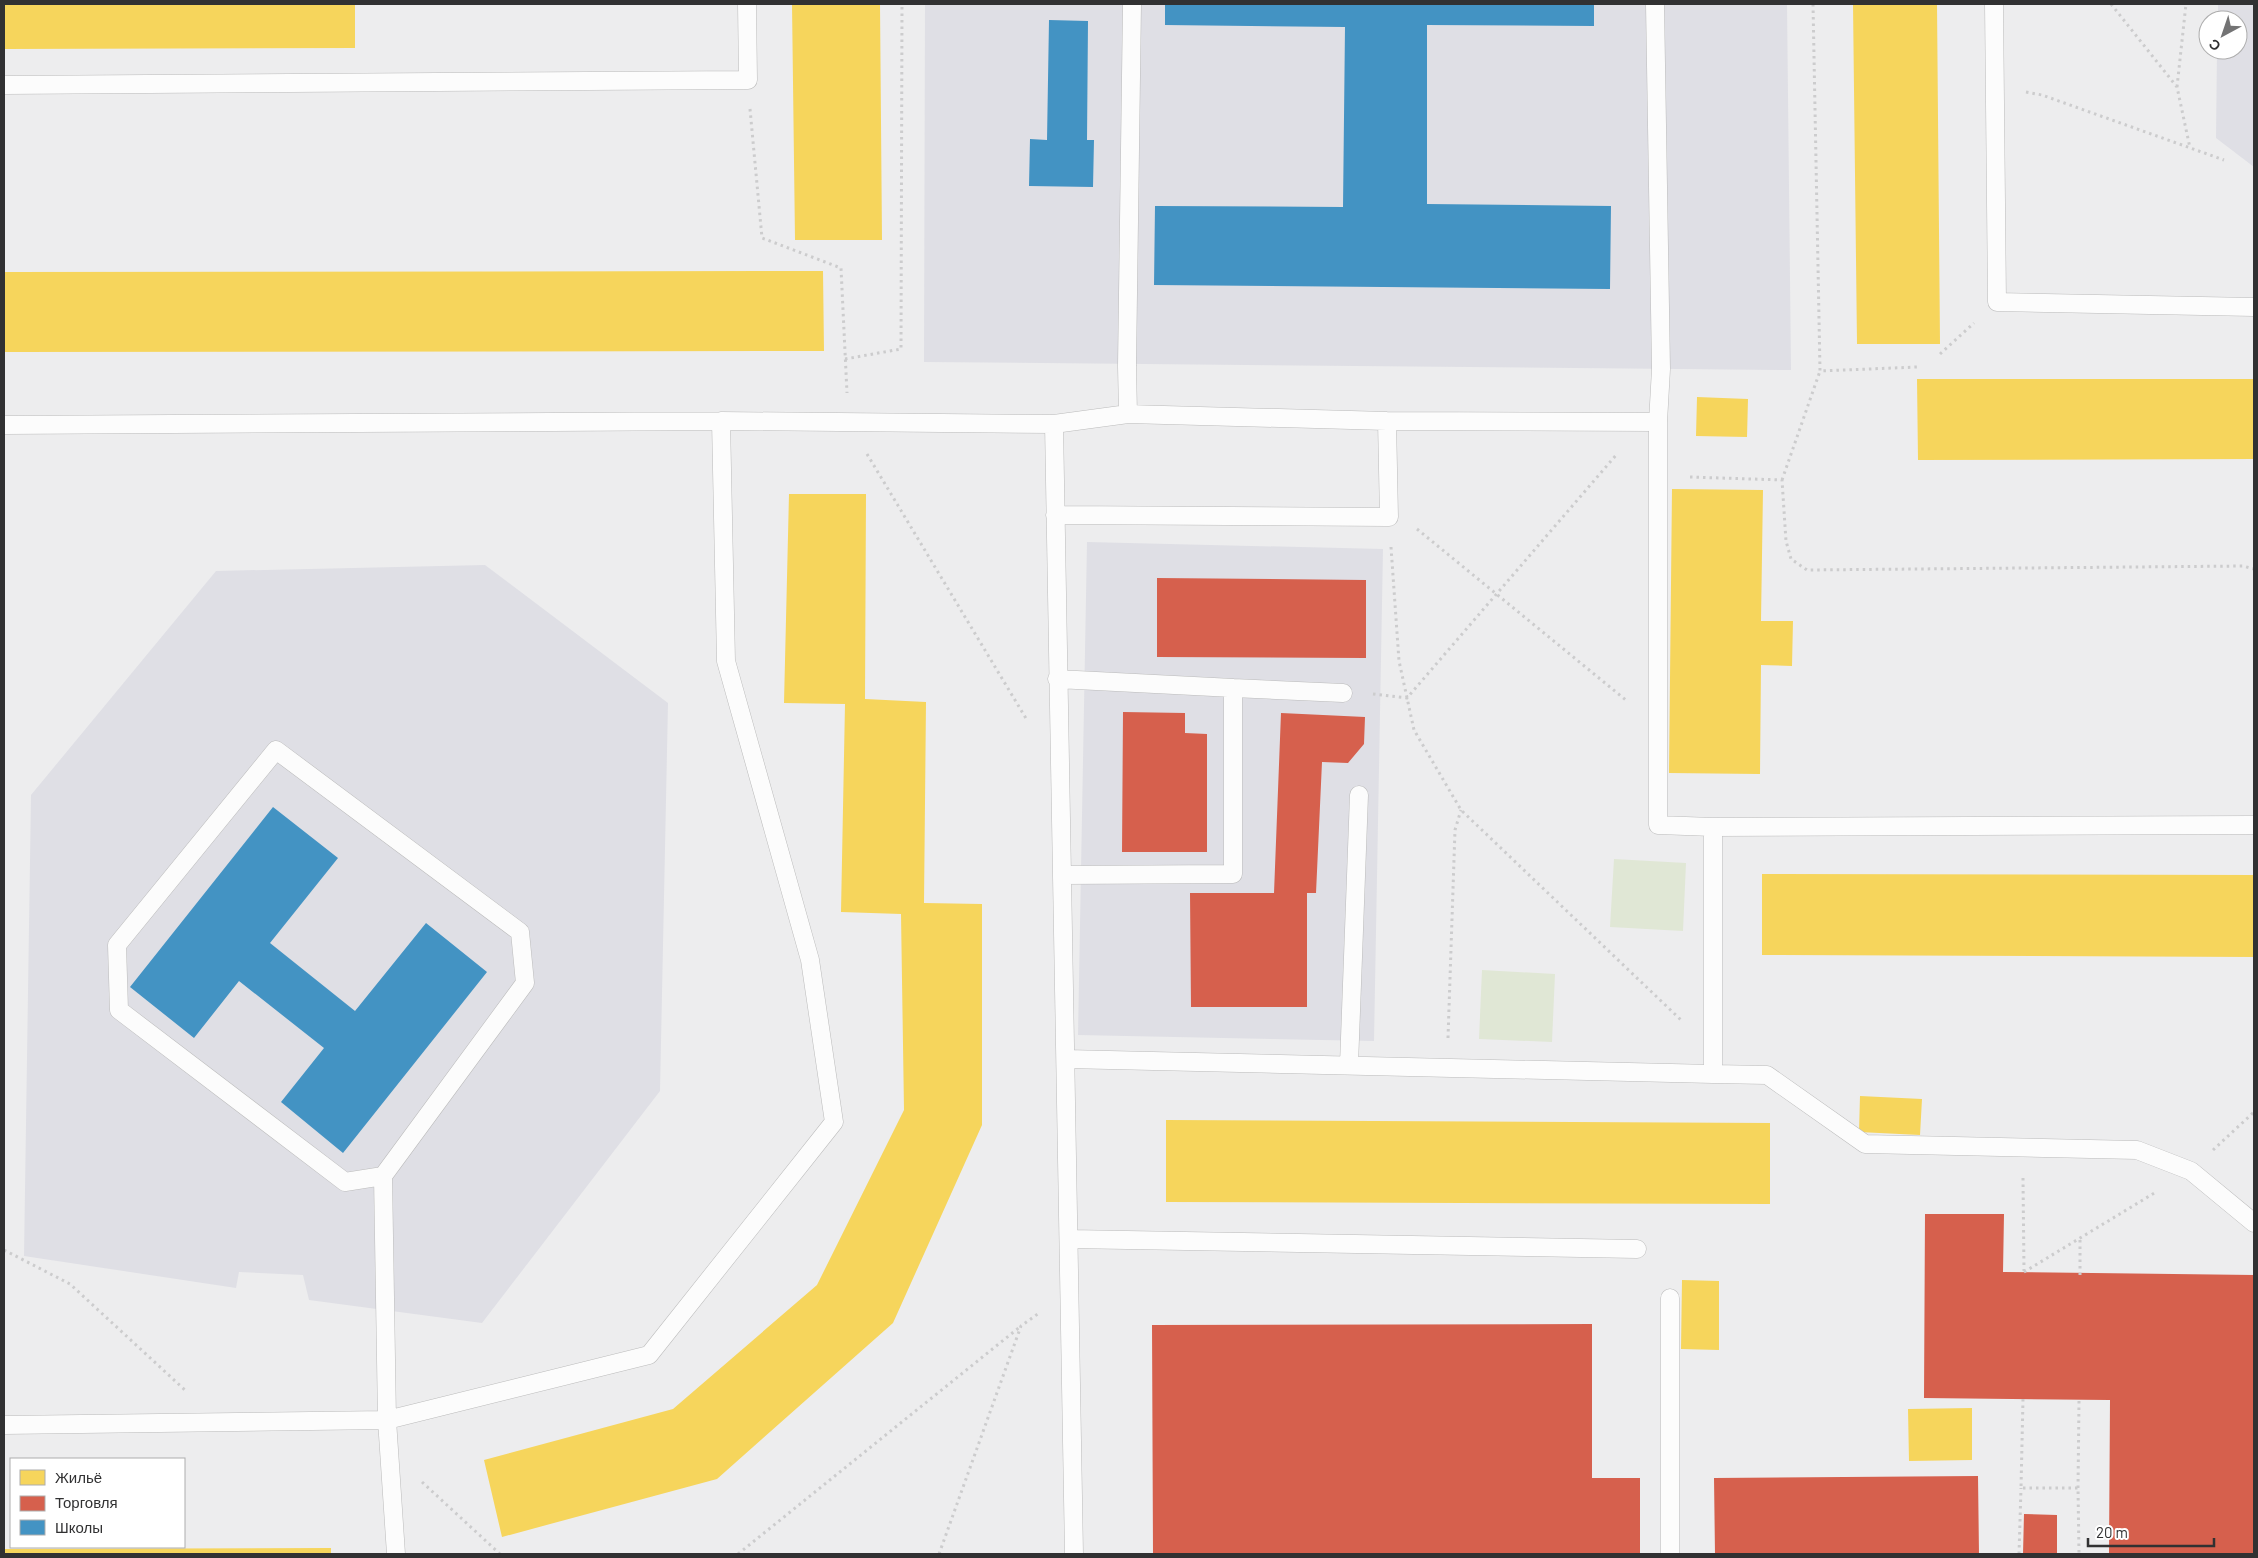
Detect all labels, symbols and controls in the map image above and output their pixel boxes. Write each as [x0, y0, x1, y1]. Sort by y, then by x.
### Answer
north arrow [2198, 10, 2248, 60]
text: С [2205, 36, 2224, 55]
legend [10, 1458, 185, 1548]
text: Жильё [55, 1468, 102, 1486]
text: Торговля [55, 1493, 118, 1511]
scale bar [2088, 1516, 2214, 1548]
text: Школы [55, 1518, 103, 1536]
text: 20 m [2096, 1523, 2128, 1541]

